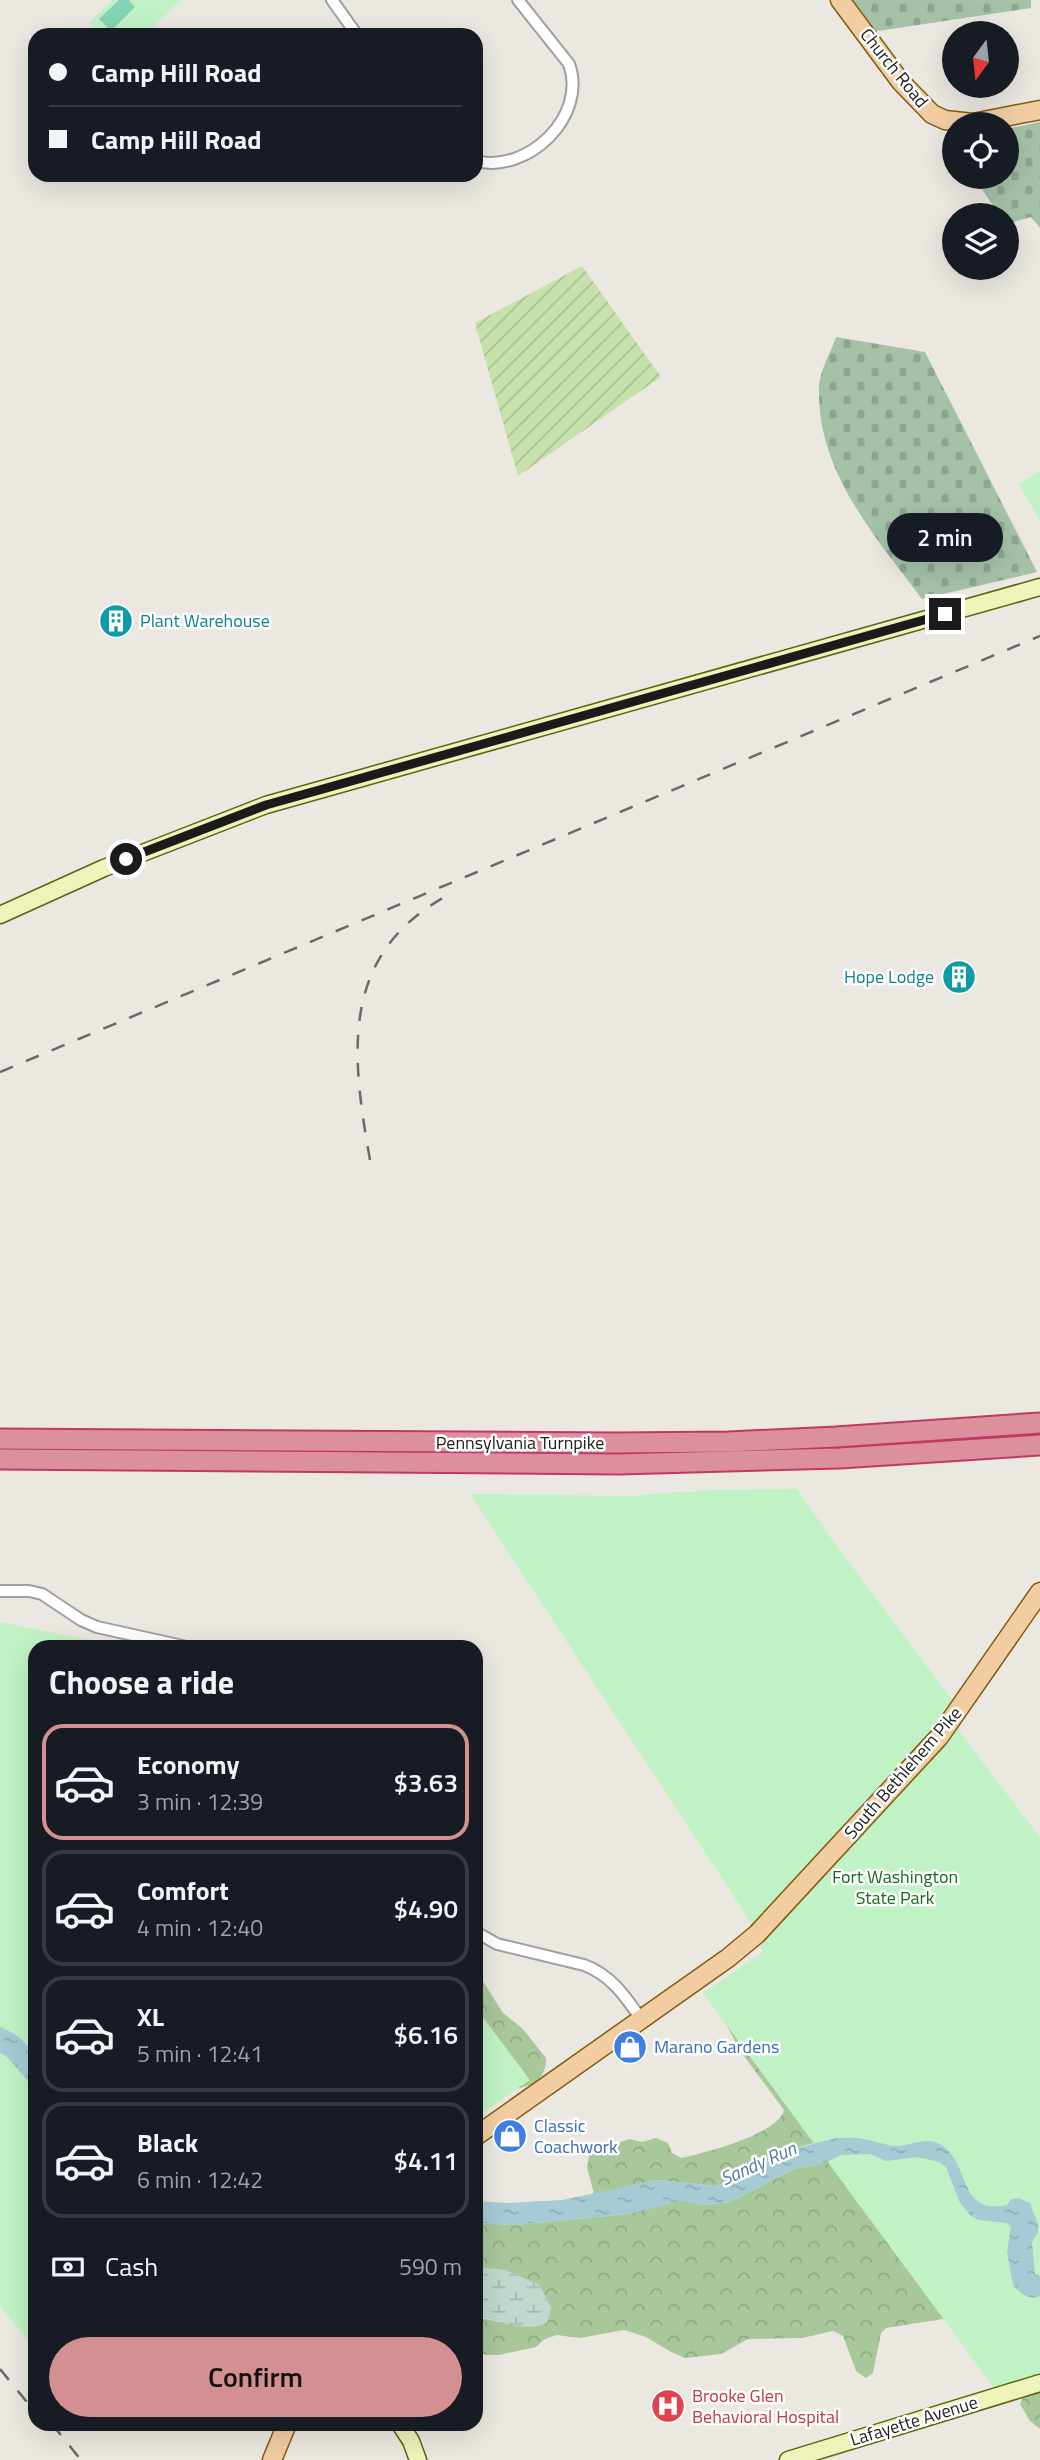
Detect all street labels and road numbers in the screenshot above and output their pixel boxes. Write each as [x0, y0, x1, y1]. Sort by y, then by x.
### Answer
street label: Church Road [854, 22, 935, 113]
street label: Pennsylvania Turnpike [436, 1429, 604, 1456]
street label: South Bethlehem Pike [837, 1700, 968, 1845]
street label: Lafayette Avenue [847, 2388, 981, 2453]

